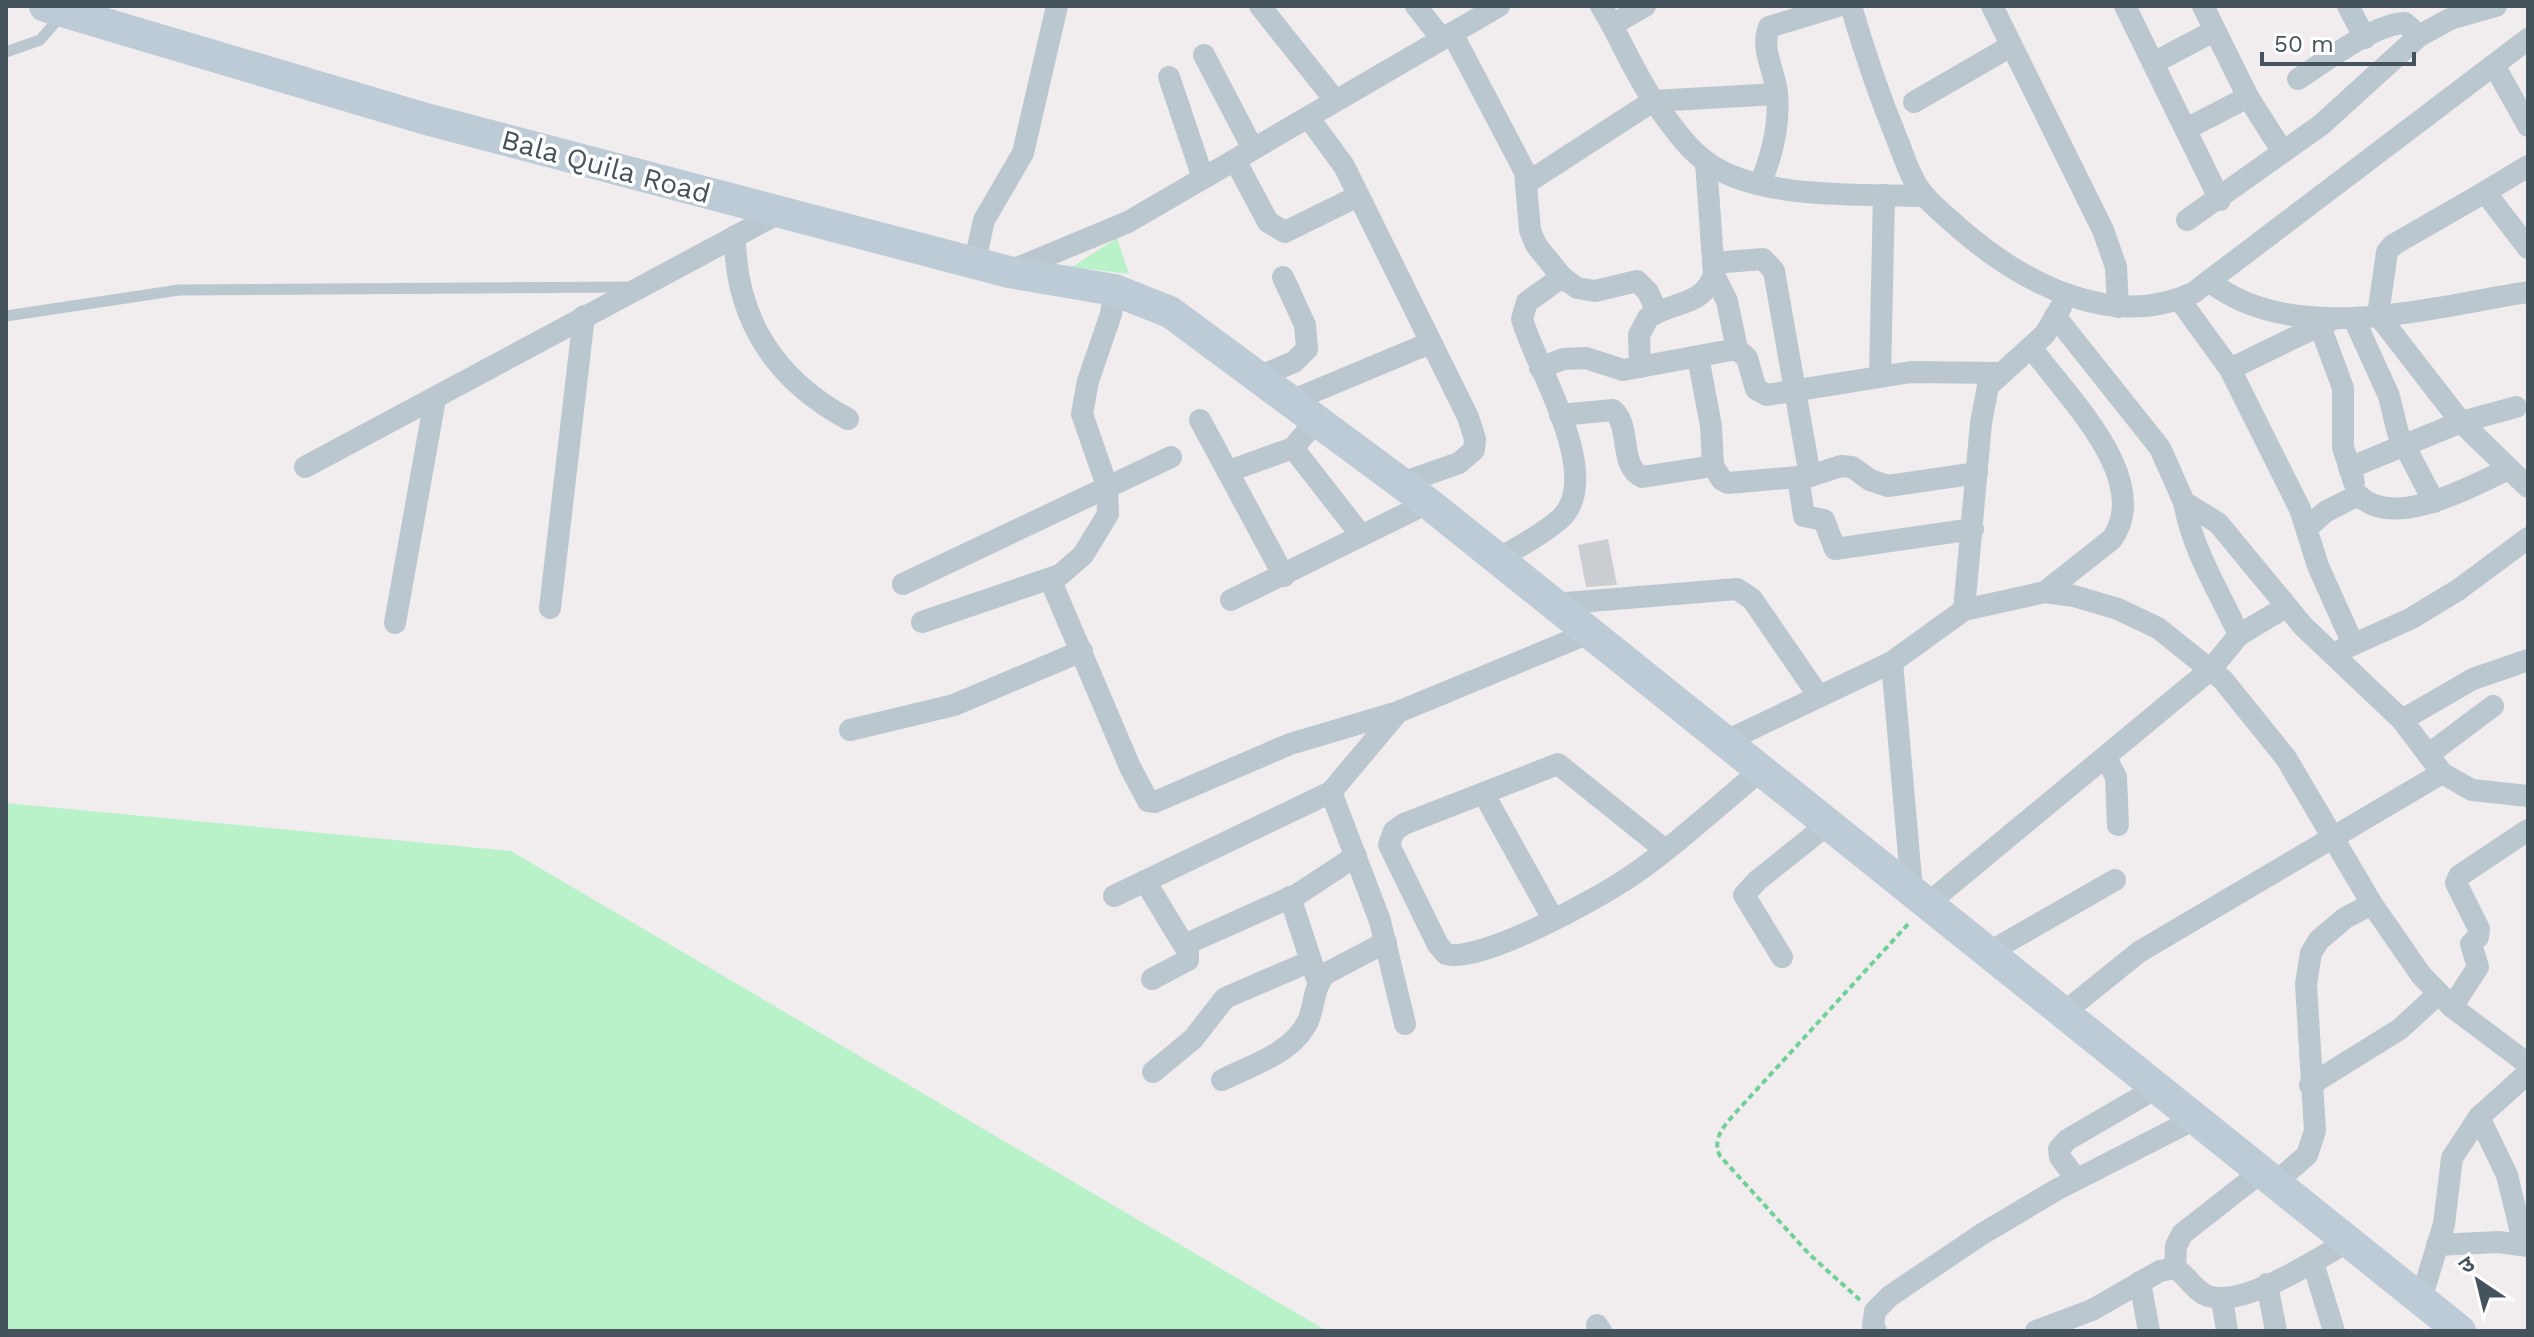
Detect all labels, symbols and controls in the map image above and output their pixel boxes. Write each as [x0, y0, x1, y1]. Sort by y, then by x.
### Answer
scale bar [2262, 16, 2414, 66]
text: 50 m [2274, 30, 2334, 58]
street label: Bala Quila Road [498, 123, 714, 210]
north arrow [2438, 1241, 2518, 1321]
text: उ [2454, 1250, 2480, 1279]

